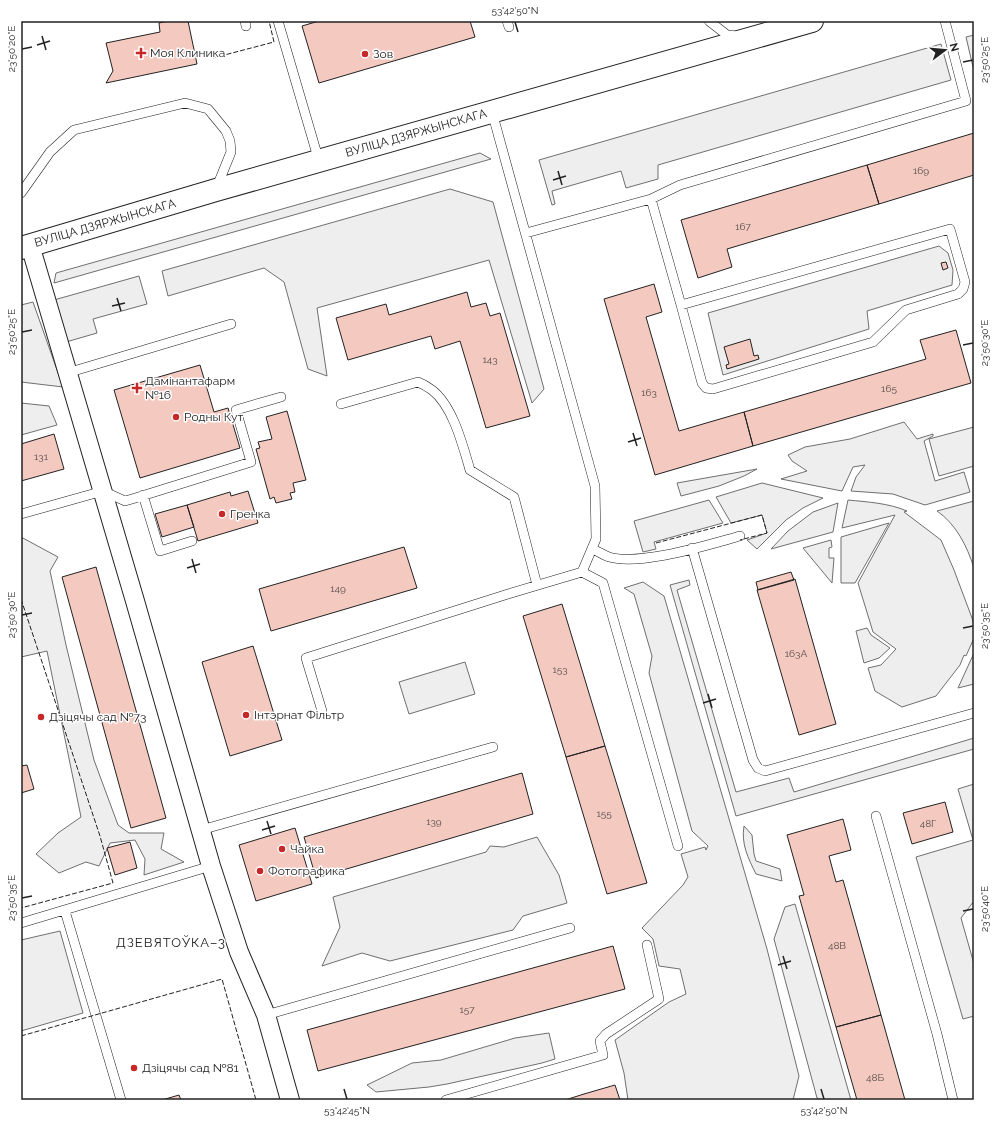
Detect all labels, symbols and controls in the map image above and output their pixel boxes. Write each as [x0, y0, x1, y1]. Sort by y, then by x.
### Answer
text: 53°42'50"N [492, 5, 538, 16]
text: 23°50'20"E [6, 26, 17, 72]
north arrow [925, 30, 965, 70]
text: 23°50'25"E [979, 37, 990, 83]
text: N [947, 42, 962, 53]
place label: Моя Клиника [150, 46, 225, 60]
marker: Моя Клиника [135, 47, 147, 59]
place label: Зов [373, 47, 393, 61]
marker: Зов [360, 49, 370, 59]
street label: ВУЛІЦА ДЗЯРЖЫНСКАГА [344, 106, 488, 160]
house number: 169 [913, 165, 929, 176]
street label: ВУЛІЦА ДЗЯРЖЫНСКАГА [33, 196, 177, 250]
house number: 167 [735, 221, 751, 232]
text: 23°50'25"E [6, 309, 17, 355]
text: 23°50'30"E [979, 320, 990, 366]
house number: 143 [482, 354, 498, 365]
place label: Дамінантафарм №16 [145, 374, 235, 402]
marker: Дамінантафарм №16 [132, 383, 142, 393]
house number: 165 [881, 383, 897, 394]
house number: 163 [641, 387, 657, 398]
place label: Родны Кут [184, 410, 243, 424]
marker: Родны Кут [171, 412, 181, 422]
house number: 131 [34, 451, 49, 462]
place label: Гренка [230, 507, 270, 521]
marker: Гренка [217, 509, 227, 519]
house number: 149 [330, 583, 346, 594]
text: 23°50'30"E [6, 592, 17, 638]
text: 23°50'35"E [979, 603, 990, 649]
house number: 163А [785, 648, 807, 659]
house number: 153 [552, 664, 568, 675]
place label: Інтэрнат Фільтр [254, 708, 344, 722]
place label: Дзіцячы сад №73 [49, 710, 146, 724]
marker: Інтэрнат Фільтр [241, 710, 251, 720]
marker: Дзіцячы сад №73 [36, 712, 46, 722]
house number: 155 [596, 808, 612, 819]
house number: 139 [426, 816, 442, 827]
house number: 48Г [920, 818, 936, 829]
place label: Чайка [290, 842, 324, 856]
marker: Чайка [277, 844, 287, 854]
place label: Фотографика [268, 864, 345, 878]
marker: Фотографика [255, 866, 265, 876]
text: 23°50'35"E [6, 875, 17, 921]
text: 23°50'40"E [979, 886, 990, 932]
district label: ДЗЕВЯТОЎКА–3 [116, 935, 226, 950]
house number: 48В [828, 940, 846, 951]
house number: 157 [459, 1004, 475, 1015]
place label: Дзіцячы сад №81 [142, 1061, 239, 1075]
marker: Дзіцячы сад №81 [129, 1063, 139, 1073]
house number: 48Б [866, 1072, 884, 1083]
text: 53°42'45"N [324, 1105, 370, 1116]
text: 53°42'50"N [801, 1105, 847, 1116]

